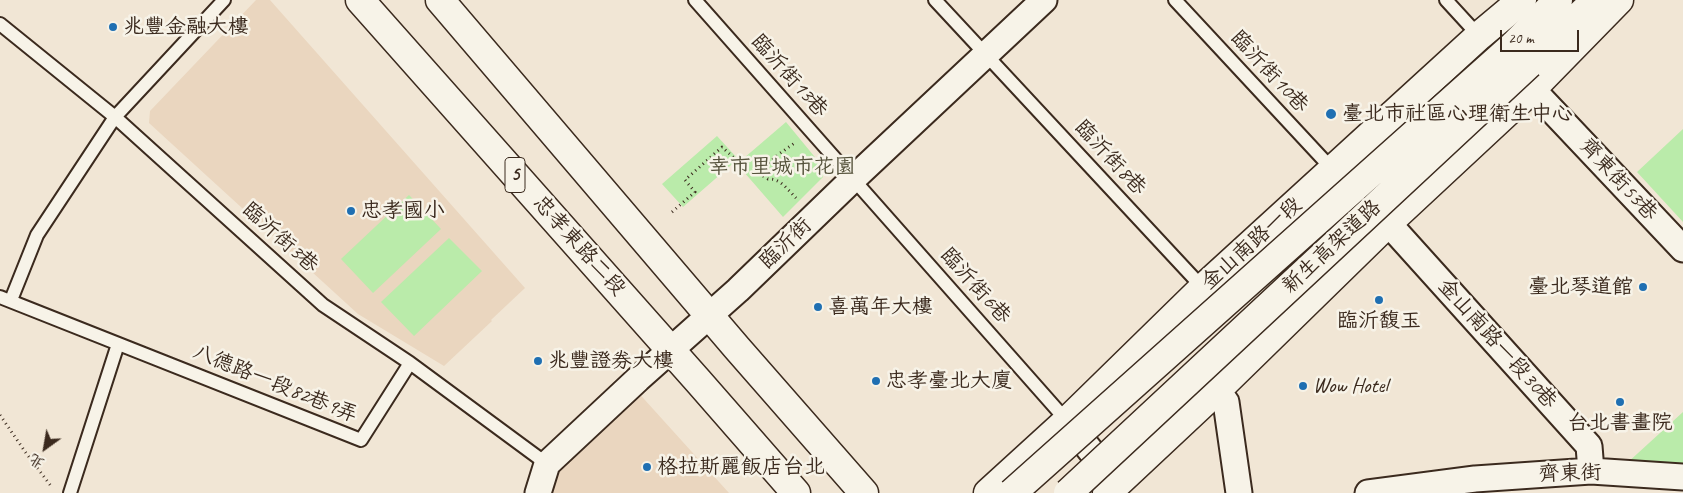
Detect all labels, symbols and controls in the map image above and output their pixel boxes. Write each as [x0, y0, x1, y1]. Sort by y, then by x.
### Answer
place label: 兆豐金融大樓 [123, 14, 249, 40]
scale bar [1503, 20, 1582, 52]
marker: 兆豐金融大樓 [107, 21, 119, 33]
street label: 臨沂街10巷 [1225, 26, 1313, 118]
street label: 臨沂街13巷 [745, 29, 833, 123]
text: 20 m [1508, 29, 1534, 48]
place label: 臺北市社區心理衛生中心 [1342, 101, 1573, 127]
marker: 臺北市社區心理衛生中心 [1324, 107, 1338, 121]
street label: 臨沂街8巷 [1069, 115, 1151, 201]
street label: 齊東街53巷 [1574, 134, 1662, 226]
park label: 幸市里城市花園 [709, 154, 855, 180]
road number: 5 [505, 158, 525, 192]
street label: 忠孝東路二段 [527, 191, 631, 301]
street label: 金山南路一段 [1197, 192, 1307, 296]
street label: 新生高架道路 [1277, 195, 1387, 299]
street label: 臨沂街3巷 [237, 197, 323, 279]
place label: 忠孝國小 [361, 198, 445, 224]
marker: 忠孝國小 [345, 205, 357, 217]
street label: 臨沂街 [755, 213, 817, 275]
street label: 臨沂街6巷 [934, 243, 1016, 329]
street label: 金山南路一段30巷 [1432, 274, 1562, 414]
place label: 臺北琴道館 [1528, 274, 1633, 300]
marker: 臺北琴道館 [1637, 281, 1649, 293]
place label: 喜萬年大樓 [828, 294, 933, 320]
marker: 臨沂馥玉 [1373, 294, 1385, 306]
marker: 喜萬年大樓 [812, 301, 824, 313]
place label: 臨沂馥玉 [1337, 308, 1421, 334]
street label: 八德路一段82巷9弄 [189, 339, 361, 429]
place label: 兆豐證券大樓 [548, 348, 674, 374]
marker: 兆豐證券大樓 [532, 355, 544, 367]
place label: 忠孝臺北大廈 [886, 368, 1012, 394]
place label: Wow Hotel [1313, 373, 1388, 399]
marker: 忠孝臺北大廈 [870, 375, 882, 387]
marker: Wow Hotel [1297, 380, 1309, 392]
marker: 台北書畫院 [1614, 396, 1626, 408]
place label: 台北書畫院 [1568, 410, 1672, 436]
north arrow [20, 423, 70, 473]
text: 北 [26, 450, 47, 472]
place label: 格拉斯麗飯店台北 [657, 454, 825, 480]
street label: 齊東街 [1538, 460, 1602, 488]
marker: 格拉斯麗飯店台北 [641, 461, 653, 473]

